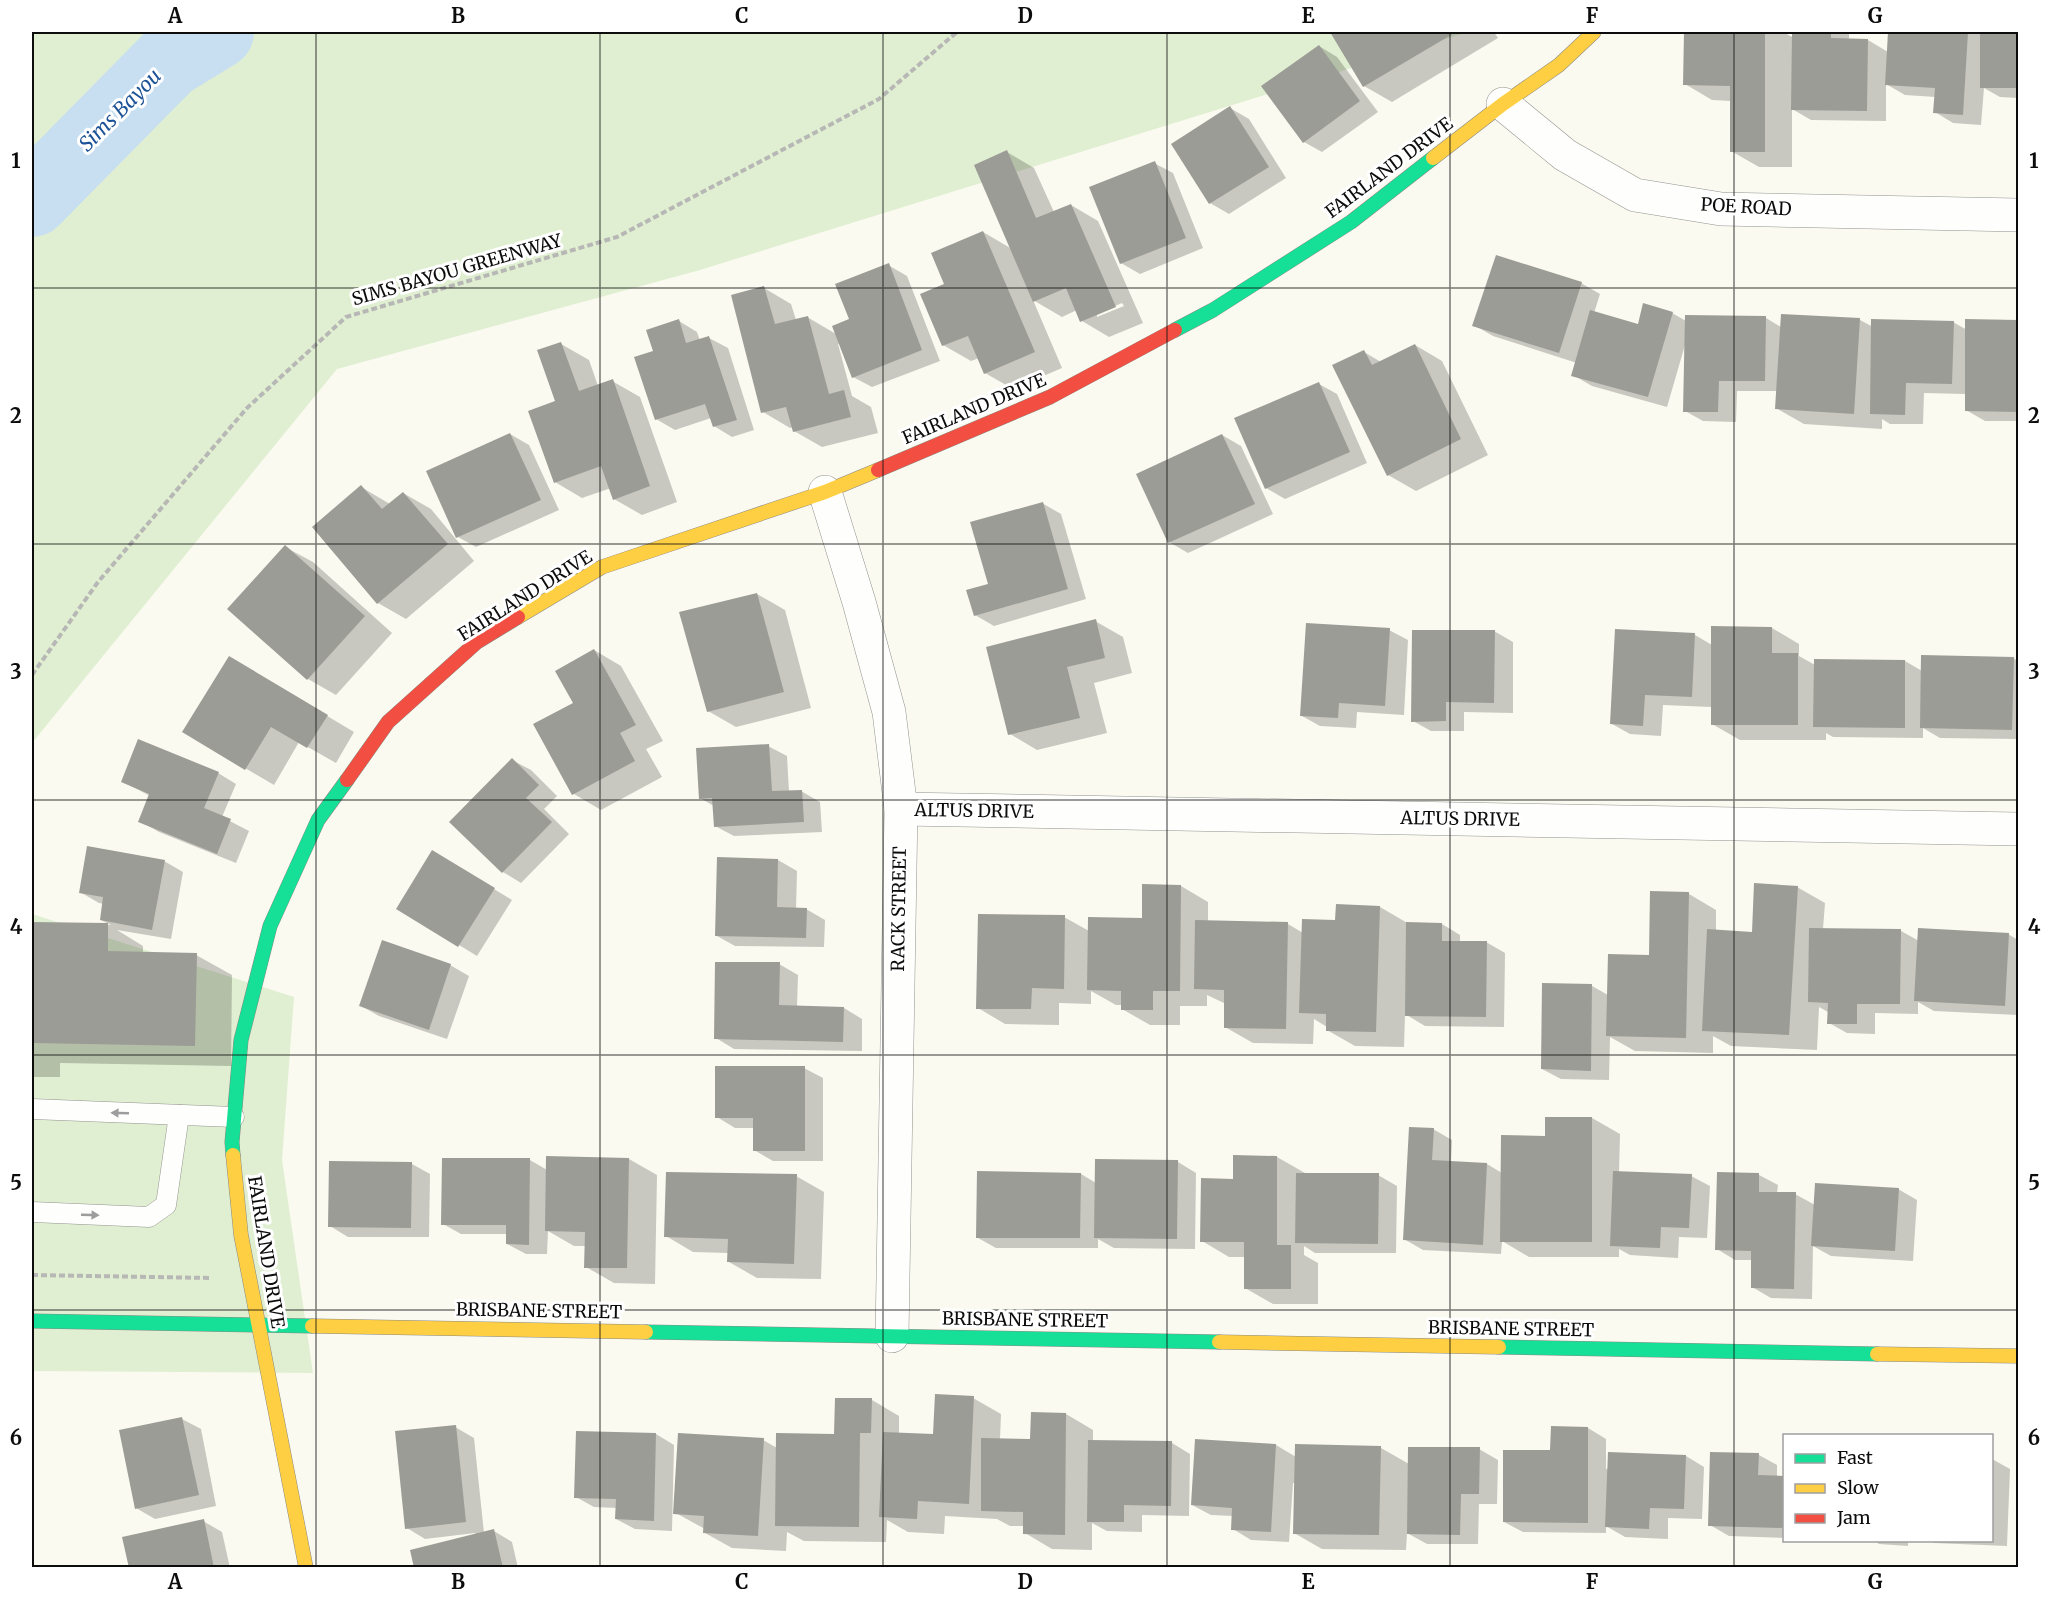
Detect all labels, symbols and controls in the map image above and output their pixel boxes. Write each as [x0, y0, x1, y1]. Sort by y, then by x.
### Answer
text: A [167, 3, 183, 28]
text: B [451, 3, 465, 28]
text: C [735, 3, 749, 28]
text: D [1017, 3, 1033, 28]
text: E [1301, 3, 1315, 28]
text: F [1586, 3, 1599, 28]
text: G [1868, 3, 1883, 28]
water label: Sims Bayou [73, 63, 166, 156]
street label: FAIRLAND DRIVE [1320, 112, 1458, 223]
text: 1 [11, 148, 21, 173]
text: 1 [2029, 148, 2039, 173]
street label: POE ROAD [1700, 193, 1792, 220]
street label: SIMS BAYOU GREENWAY [349, 228, 565, 311]
street label: FAIRLAND DRIVE [898, 368, 1050, 449]
text: 2 [10, 403, 22, 428]
text: 2 [2028, 403, 2040, 428]
street label: FAIRLAND DRIVE [453, 545, 597, 646]
text: 3 [10, 659, 22, 684]
text: 3 [2028, 659, 2040, 684]
street label: ALTUS DRIVE [913, 798, 1034, 823]
street label: ALTUS DRIVE [1399, 806, 1520, 831]
street label: RACK STREET [886, 846, 911, 972]
text: 4 [10, 914, 23, 939]
text: 4 [2028, 914, 2041, 939]
one-way arrow [111, 1108, 130, 1117]
text: 5 [10, 1170, 22, 1195]
text: 5 [2028, 1170, 2040, 1195]
street label: FAIRLAND DRIVE [243, 1174, 290, 1330]
one-way arrow [80, 1210, 99, 1219]
street label: BRISBANE STREET [456, 1298, 623, 1323]
street label: BRISBANE STREET [942, 1307, 1109, 1332]
street label: BRISBANE STREET [1428, 1316, 1595, 1341]
text: 6 [10, 1425, 22, 1450]
text: 6 [2028, 1425, 2040, 1450]
legend [1783, 1434, 1993, 1542]
text: Fast [1837, 1446, 1873, 1469]
text: Slow [1837, 1476, 1880, 1499]
text: Jam [1836, 1506, 1871, 1529]
text: A [167, 1569, 183, 1594]
text: B [451, 1569, 465, 1594]
text: C [735, 1569, 749, 1594]
text: D [1017, 1569, 1033, 1594]
text: E [1301, 1569, 1315, 1594]
text: F [1586, 1569, 1599, 1594]
text: G [1868, 1569, 1883, 1594]

